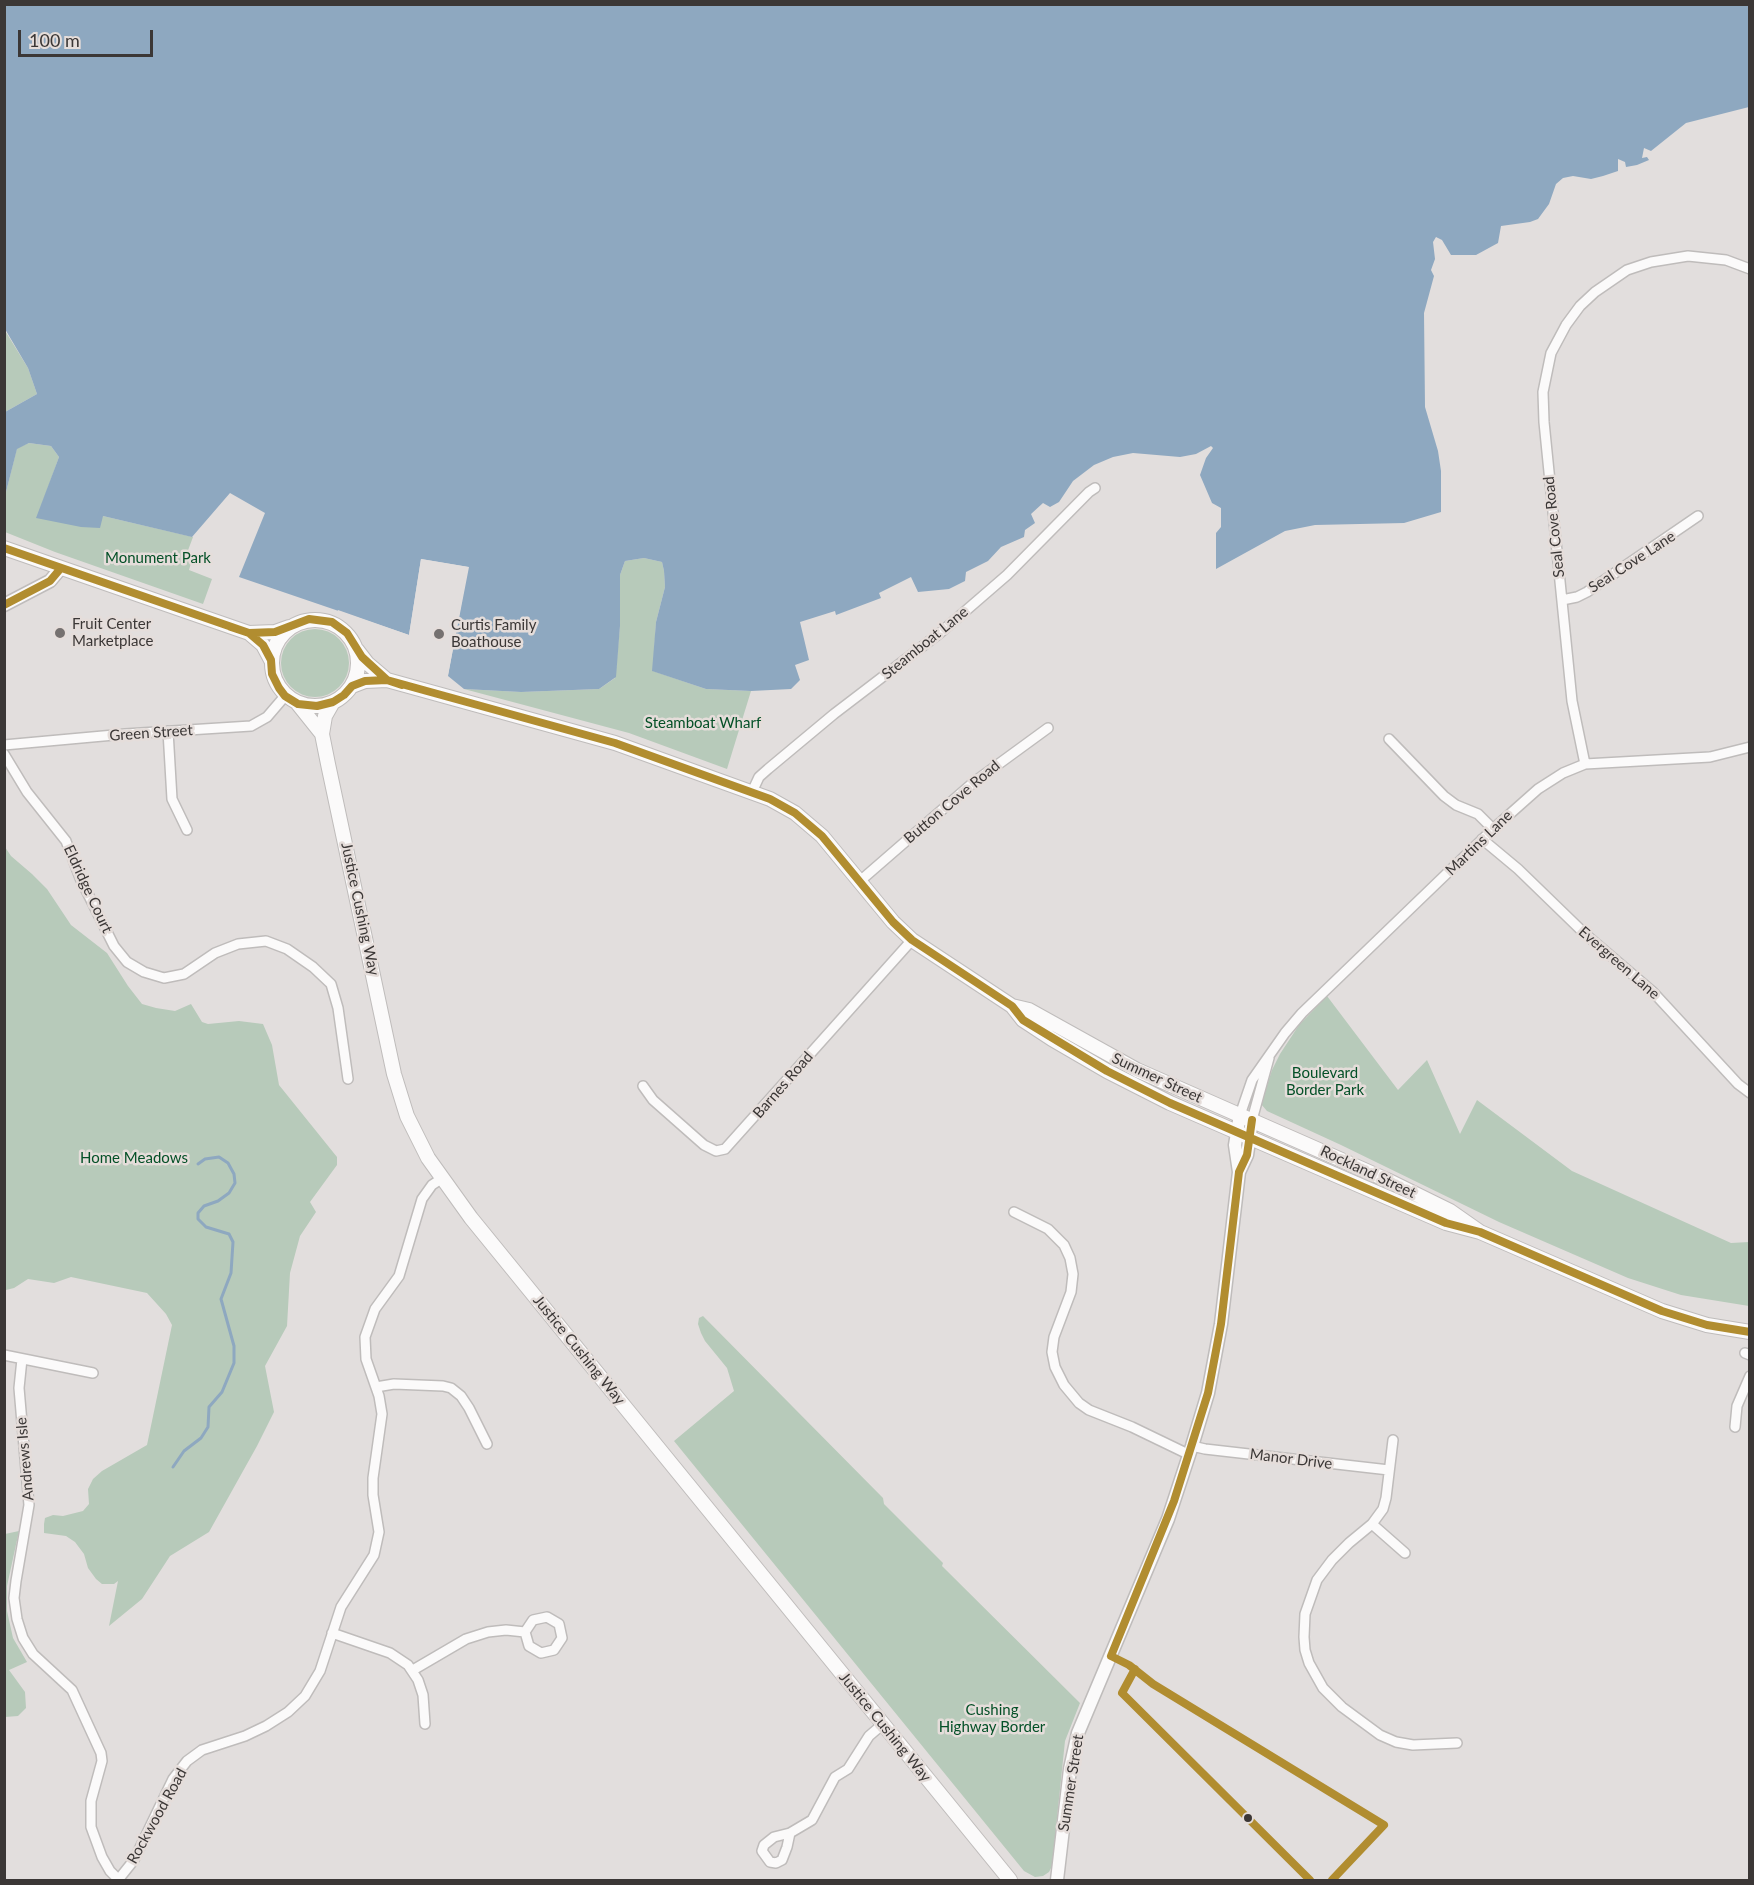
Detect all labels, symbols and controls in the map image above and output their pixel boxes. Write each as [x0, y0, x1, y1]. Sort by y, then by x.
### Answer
scale bar [21, 18, 156, 56]
text: 100 m [29, 29, 80, 51]
street label: Seal Cove Road [1540, 476, 1568, 578]
street label: Seal Cove Lane [1585, 527, 1679, 597]
park label: Monument Park [105, 549, 211, 567]
street label: Steamboat Lane [878, 603, 972, 683]
place label: Fruit Center Marketplace [72, 615, 153, 650]
place label: Curtis Family Boathouse [451, 616, 536, 651]
marker: Fruit Center Marketplace [53, 626, 67, 640]
marker: Curtis Family Boathouse [432, 627, 446, 641]
park label: Steamboat Wharf [645, 714, 761, 732]
street label: Green Street [109, 721, 193, 745]
street label: Button Cove Road [900, 757, 1004, 847]
street label: Martins Lane [1442, 807, 1516, 879]
street label: Justice Cushing Way [337, 841, 383, 977]
street label: Eldridge Court [60, 842, 116, 936]
street label: Evergreen Lane [1575, 923, 1663, 1003]
street label: Barnes Road [749, 1048, 817, 1122]
street label: Summer Street [1109, 1049, 1205, 1107]
park label: Boulevard Border Park [1286, 1064, 1364, 1099]
street label: Rockland Street [1317, 1142, 1419, 1202]
park label: Home Meadows [80, 1149, 188, 1167]
street label: Justice Cushing Way [529, 1292, 629, 1408]
street label: Andrews Isle [12, 1416, 38, 1502]
street label: Manor Drive [1249, 1445, 1333, 1473]
street label: Justice Cushing Way [835, 1669, 935, 1785]
park label: Cushing Highway Border [939, 1701, 1045, 1736]
street label: Summer Street [1054, 1733, 1088, 1833]
street label: Rockwood Road [123, 1765, 191, 1867]
unlabelled marker [1242, 1812, 1254, 1824]

